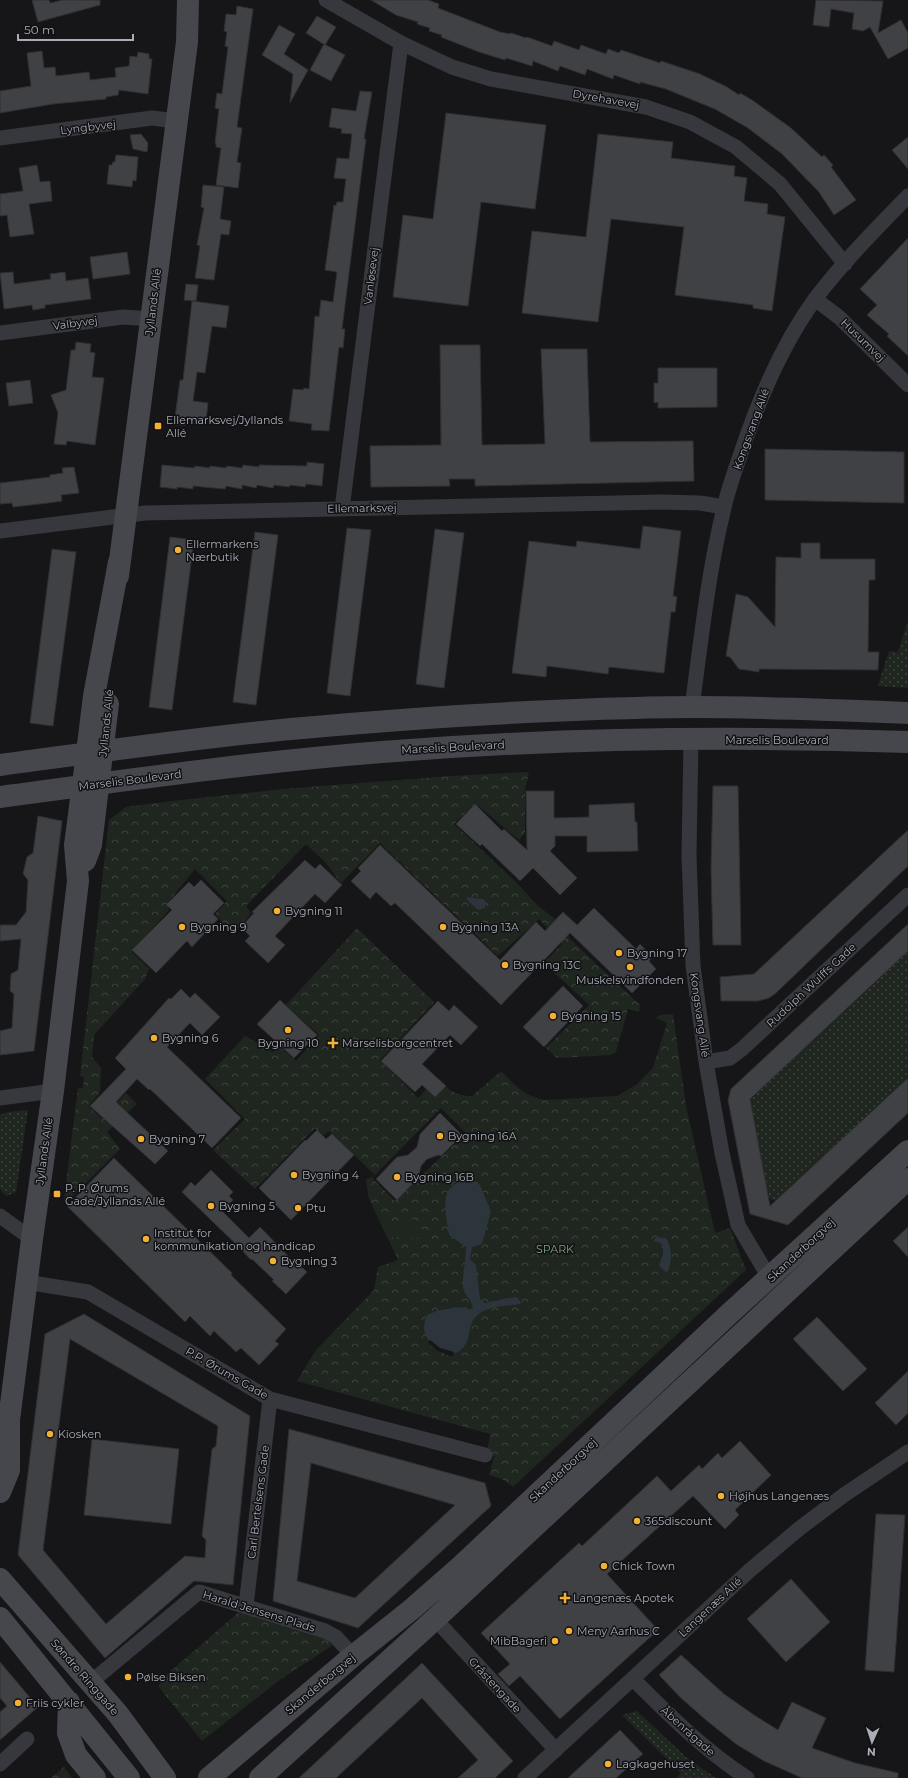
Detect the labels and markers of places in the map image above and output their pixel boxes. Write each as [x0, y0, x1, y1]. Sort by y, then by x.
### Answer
place label: Ellemarksvej/Jyllands Allé [166, 413, 284, 440]
marker: Ellemarksvej/Jyllands Allé [153, 421, 163, 431]
place label: Ellermarkens Nærbutik [186, 537, 259, 564]
marker: Ellermarkens Nærbutik [173, 545, 183, 555]
place label: Bygning 11 [285, 904, 343, 918]
marker: Bygning 11 [272, 906, 282, 916]
place label: Bygning 9 [190, 920, 247, 934]
place label: Bygning 13A [451, 920, 519, 934]
marker: Bygning 9 [177, 922, 187, 932]
marker: Bygning 13A [438, 922, 448, 932]
place label: Bygning 17 [627, 946, 687, 960]
marker: Bygning 17 [614, 948, 624, 958]
place label: Bygning 13C [513, 958, 581, 972]
marker: Bygning 13C [500, 960, 510, 970]
marker: Muskelsvindfonden [625, 962, 635, 972]
place label: Muskelsvindfonden [576, 973, 684, 987]
place label: Bygning 15 [561, 1009, 621, 1023]
marker: Bygning 15 [548, 1011, 558, 1021]
marker: Bygning 10 [283, 1025, 293, 1035]
place label: Bygning 6 [162, 1031, 219, 1045]
marker: Bygning 6 [149, 1033, 159, 1043]
place label: Bygning 10 [257, 1036, 319, 1050]
place label: Marselisborgcentret [342, 1036, 453, 1050]
marker: Marselisborgcentret [327, 1037, 339, 1049]
place label: Bygning 16A [448, 1129, 517, 1143]
marker: Bygning 16A [435, 1131, 445, 1141]
place label: Bygning 7 [149, 1132, 205, 1146]
marker: Bygning 7 [136, 1134, 146, 1144]
place label: Bygning 4 [302, 1168, 360, 1182]
marker: Bygning 4 [289, 1170, 299, 1180]
place label: Bygning 16B [405, 1170, 474, 1184]
marker: Bygning 16B [392, 1172, 402, 1182]
place label: P. P. Ørums Gade/Jyllands Allé [65, 1181, 165, 1208]
marker: P. P. Ørums Gade/Jyllands Allé [52, 1189, 62, 1199]
place label: Bygning 5 [219, 1199, 275, 1213]
marker: Bygning 5 [206, 1201, 216, 1211]
place label: Ptu [306, 1201, 326, 1215]
marker: Ptu [293, 1203, 303, 1213]
place label: Institut for kommunikation og handicap [154, 1226, 315, 1253]
marker: Institut for kommunikation og handicap [141, 1234, 151, 1244]
place label: Bygning 3 [281, 1254, 337, 1268]
marker: Bygning 3 [268, 1256, 278, 1266]
place label: Kiosken [58, 1427, 101, 1441]
marker: Kiosken [45, 1429, 55, 1439]
place label: Højhus Langenæs [729, 1489, 830, 1503]
marker: Højhus Langenæs [716, 1491, 726, 1501]
place label: 365discount [645, 1514, 713, 1528]
marker: 365discount [632, 1516, 642, 1526]
place label: Chick Town [612, 1559, 675, 1573]
marker: Chick Town [599, 1561, 609, 1571]
place label: Langenæs Apotek [573, 1591, 674, 1605]
marker: Langenæs Apotek [560, 1593, 570, 1603]
place label: Meny Aarhus C [577, 1624, 660, 1638]
marker: Meny Aarhus C [564, 1626, 574, 1636]
place label: MibBageri [490, 1634, 547, 1648]
marker: MibBageri [550, 1636, 560, 1646]
place label: Pølse Biksen [136, 1670, 206, 1684]
marker: Pølse Biksen [123, 1672, 133, 1682]
place label: Friis cykler [26, 1696, 84, 1710]
marker: Friis cykler [13, 1698, 23, 1708]
place label: Lagkagehuset [616, 1757, 695, 1771]
marker: Lagkagehuset [603, 1759, 613, 1769]

